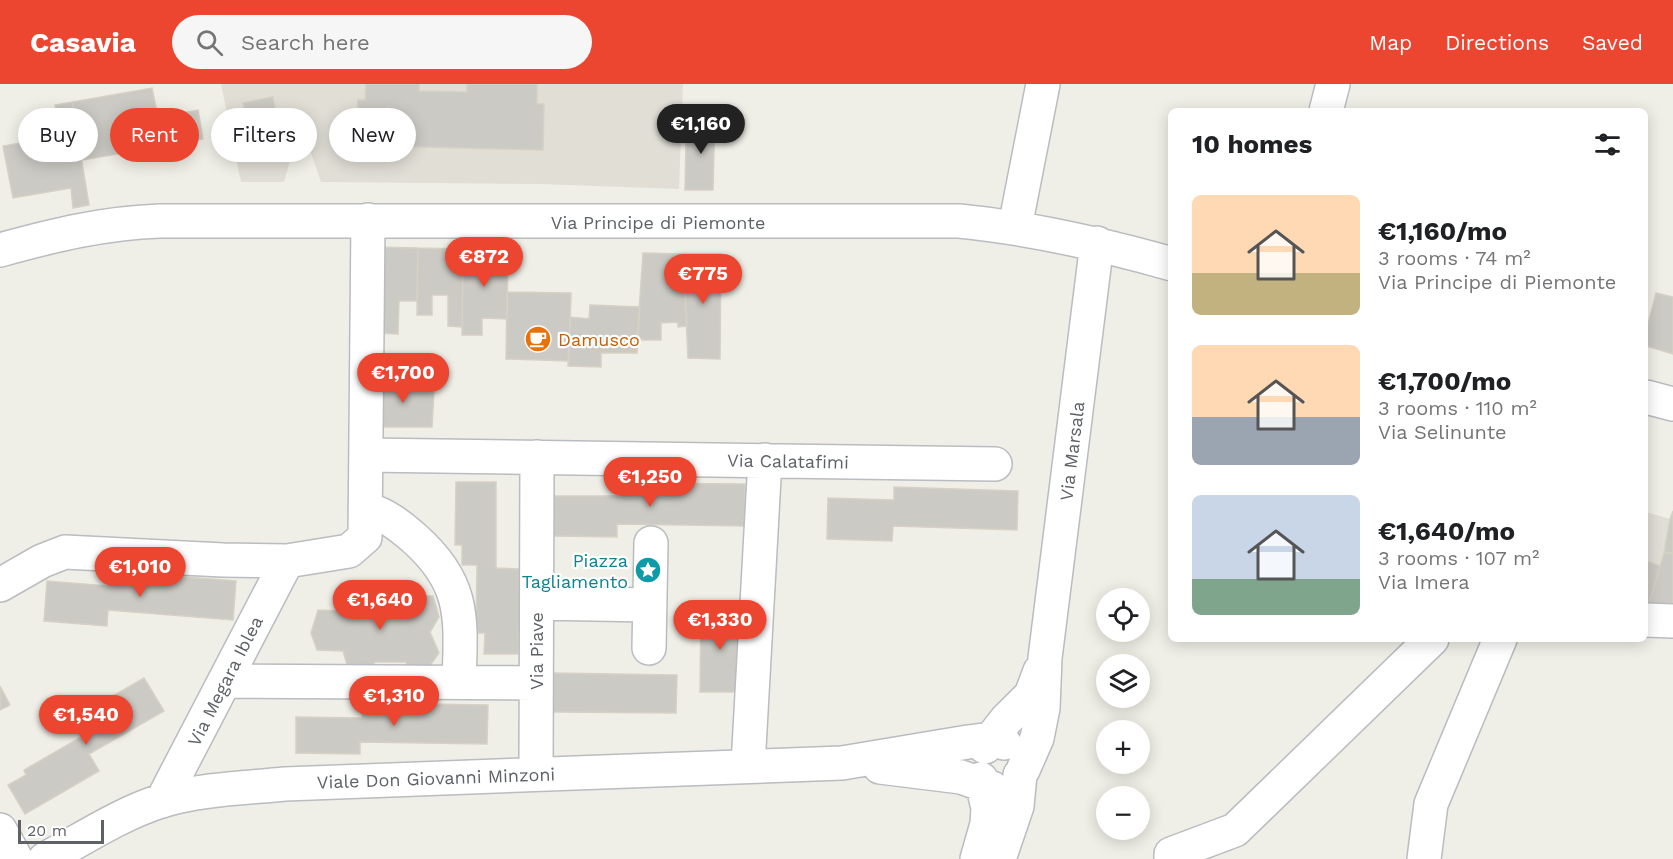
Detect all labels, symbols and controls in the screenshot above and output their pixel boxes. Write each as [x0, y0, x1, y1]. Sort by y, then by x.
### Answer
search box [172, 15, 592, 69]
text: Casavia [30, 26, 136, 59]
icon: search [193, 26, 226, 59]
text: Search here [241, 30, 370, 55]
text: Map [1369, 30, 1412, 55]
text: Directions [1445, 30, 1549, 55]
text: Saved [1582, 30, 1643, 55]
pin: €1,160 [652, 104, 750, 155]
chip: Buy [18, 108, 98, 162]
chip: Rent [110, 108, 199, 162]
chip: Filters [211, 108, 317, 162]
chip: New [329, 108, 416, 162]
text: €1,160 [671, 111, 731, 135]
icon: filters [1591, 128, 1624, 161]
text: 10 homes [1192, 129, 1312, 159]
street label: Via Principe di Piemonte [551, 212, 765, 233]
text: €1,160/mo [1378, 216, 1507, 246]
icon: home [1240, 219, 1312, 291]
pin: €872 [448, 237, 520, 288]
text: €872 [459, 244, 509, 268]
text: 3 rooms · 74 m² [1378, 246, 1531, 270]
pin: €775 [667, 254, 739, 305]
text: €775 [678, 261, 728, 285]
text: Via Principe di Piemonte [1378, 270, 1616, 294]
cafe icon: Damusco [523, 324, 553, 354]
place label: Damusco [558, 329, 640, 350]
pin: €1,700 [354, 353, 452, 404]
text: €1,700 [371, 360, 435, 384]
text: €1,700/mo [1378, 366, 1511, 396]
icon: home [1240, 369, 1312, 441]
text: 3 rooms · 110 m² [1378, 396, 1537, 420]
street label: Via Marsala [1055, 400, 1089, 502]
text: Via Selinunte [1378, 420, 1507, 444]
street label: Via Calatafimi [727, 449, 849, 473]
pin: €1,250 [601, 457, 699, 508]
text: €1,250 [618, 464, 682, 488]
text: €1,640/mo [1378, 516, 1515, 546]
icon: home [1240, 519, 1312, 591]
text: 3 rooms · 107 m² [1378, 546, 1539, 570]
pin: €1,010 [91, 547, 189, 598]
place label: Piazza Tagliamento [522, 550, 628, 592]
text: €1,010 [109, 554, 171, 578]
place icon: Piazza Tagliamento [633, 555, 663, 585]
text: Via Imera [1378, 570, 1470, 594]
pin: €1,640 [331, 580, 429, 631]
text: €1,640 [347, 587, 413, 611]
map controls [1096, 588, 1150, 840]
button: locate [1096, 588, 1150, 642]
pin: €1,330 [671, 600, 769, 651]
text: €1,330 [687, 607, 753, 631]
street label: Via Megara Iblea [183, 612, 267, 750]
street label: Via Piave [526, 612, 547, 690]
button: layers [1096, 654, 1150, 708]
pin: €1,310 [345, 676, 443, 727]
text: €1,310 [363, 683, 425, 707]
pin: €1,540 [37, 695, 135, 746]
text: €1,540 [53, 702, 119, 726]
button: + [1096, 720, 1150, 774]
street label: Viale Don Giovanni Minzoni [317, 763, 555, 793]
button: − [1096, 786, 1150, 840]
scale bar [18, 817, 104, 844]
text: 20 m [27, 821, 67, 840]

